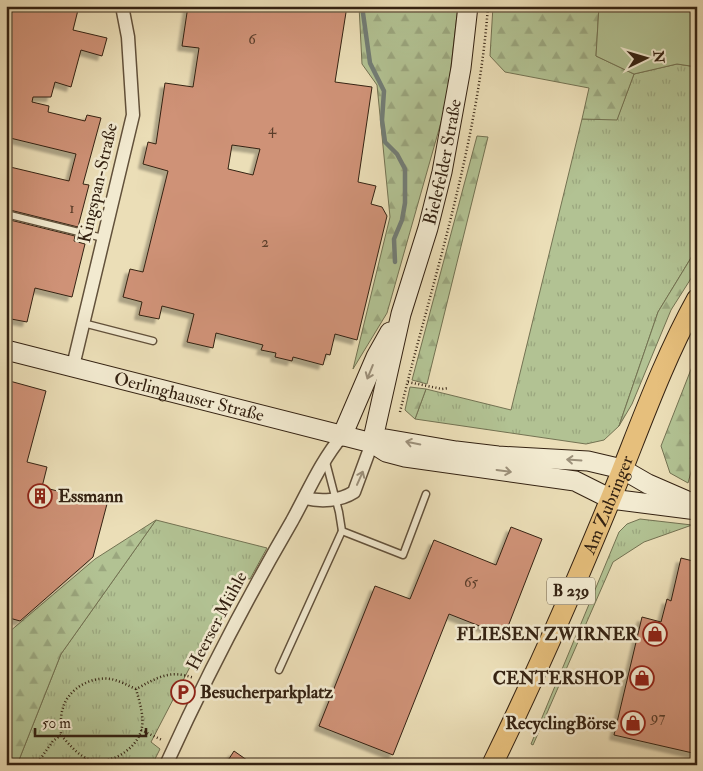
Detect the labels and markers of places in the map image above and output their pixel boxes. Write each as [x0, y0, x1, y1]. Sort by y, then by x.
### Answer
building icon: Essmann [27, 483, 53, 509]
place label: Essmann [58, 485, 124, 508]
shop icon: FLIESEN ZWIRNER [642, 621, 668, 647]
place label: FLIESEN ZWIRNER [457, 623, 639, 646]
shop icon: CENTERSHOP [629, 665, 655, 691]
place label: CENTERSHOP [493, 667, 624, 690]
parking icon: Besucherparkplatz [170, 679, 196, 705]
place label: Besucherparkplatz [200, 681, 333, 704]
shop icon: RecyclingBörse [620, 710, 646, 736]
place label: RecyclingBörse [505, 712, 616, 735]

